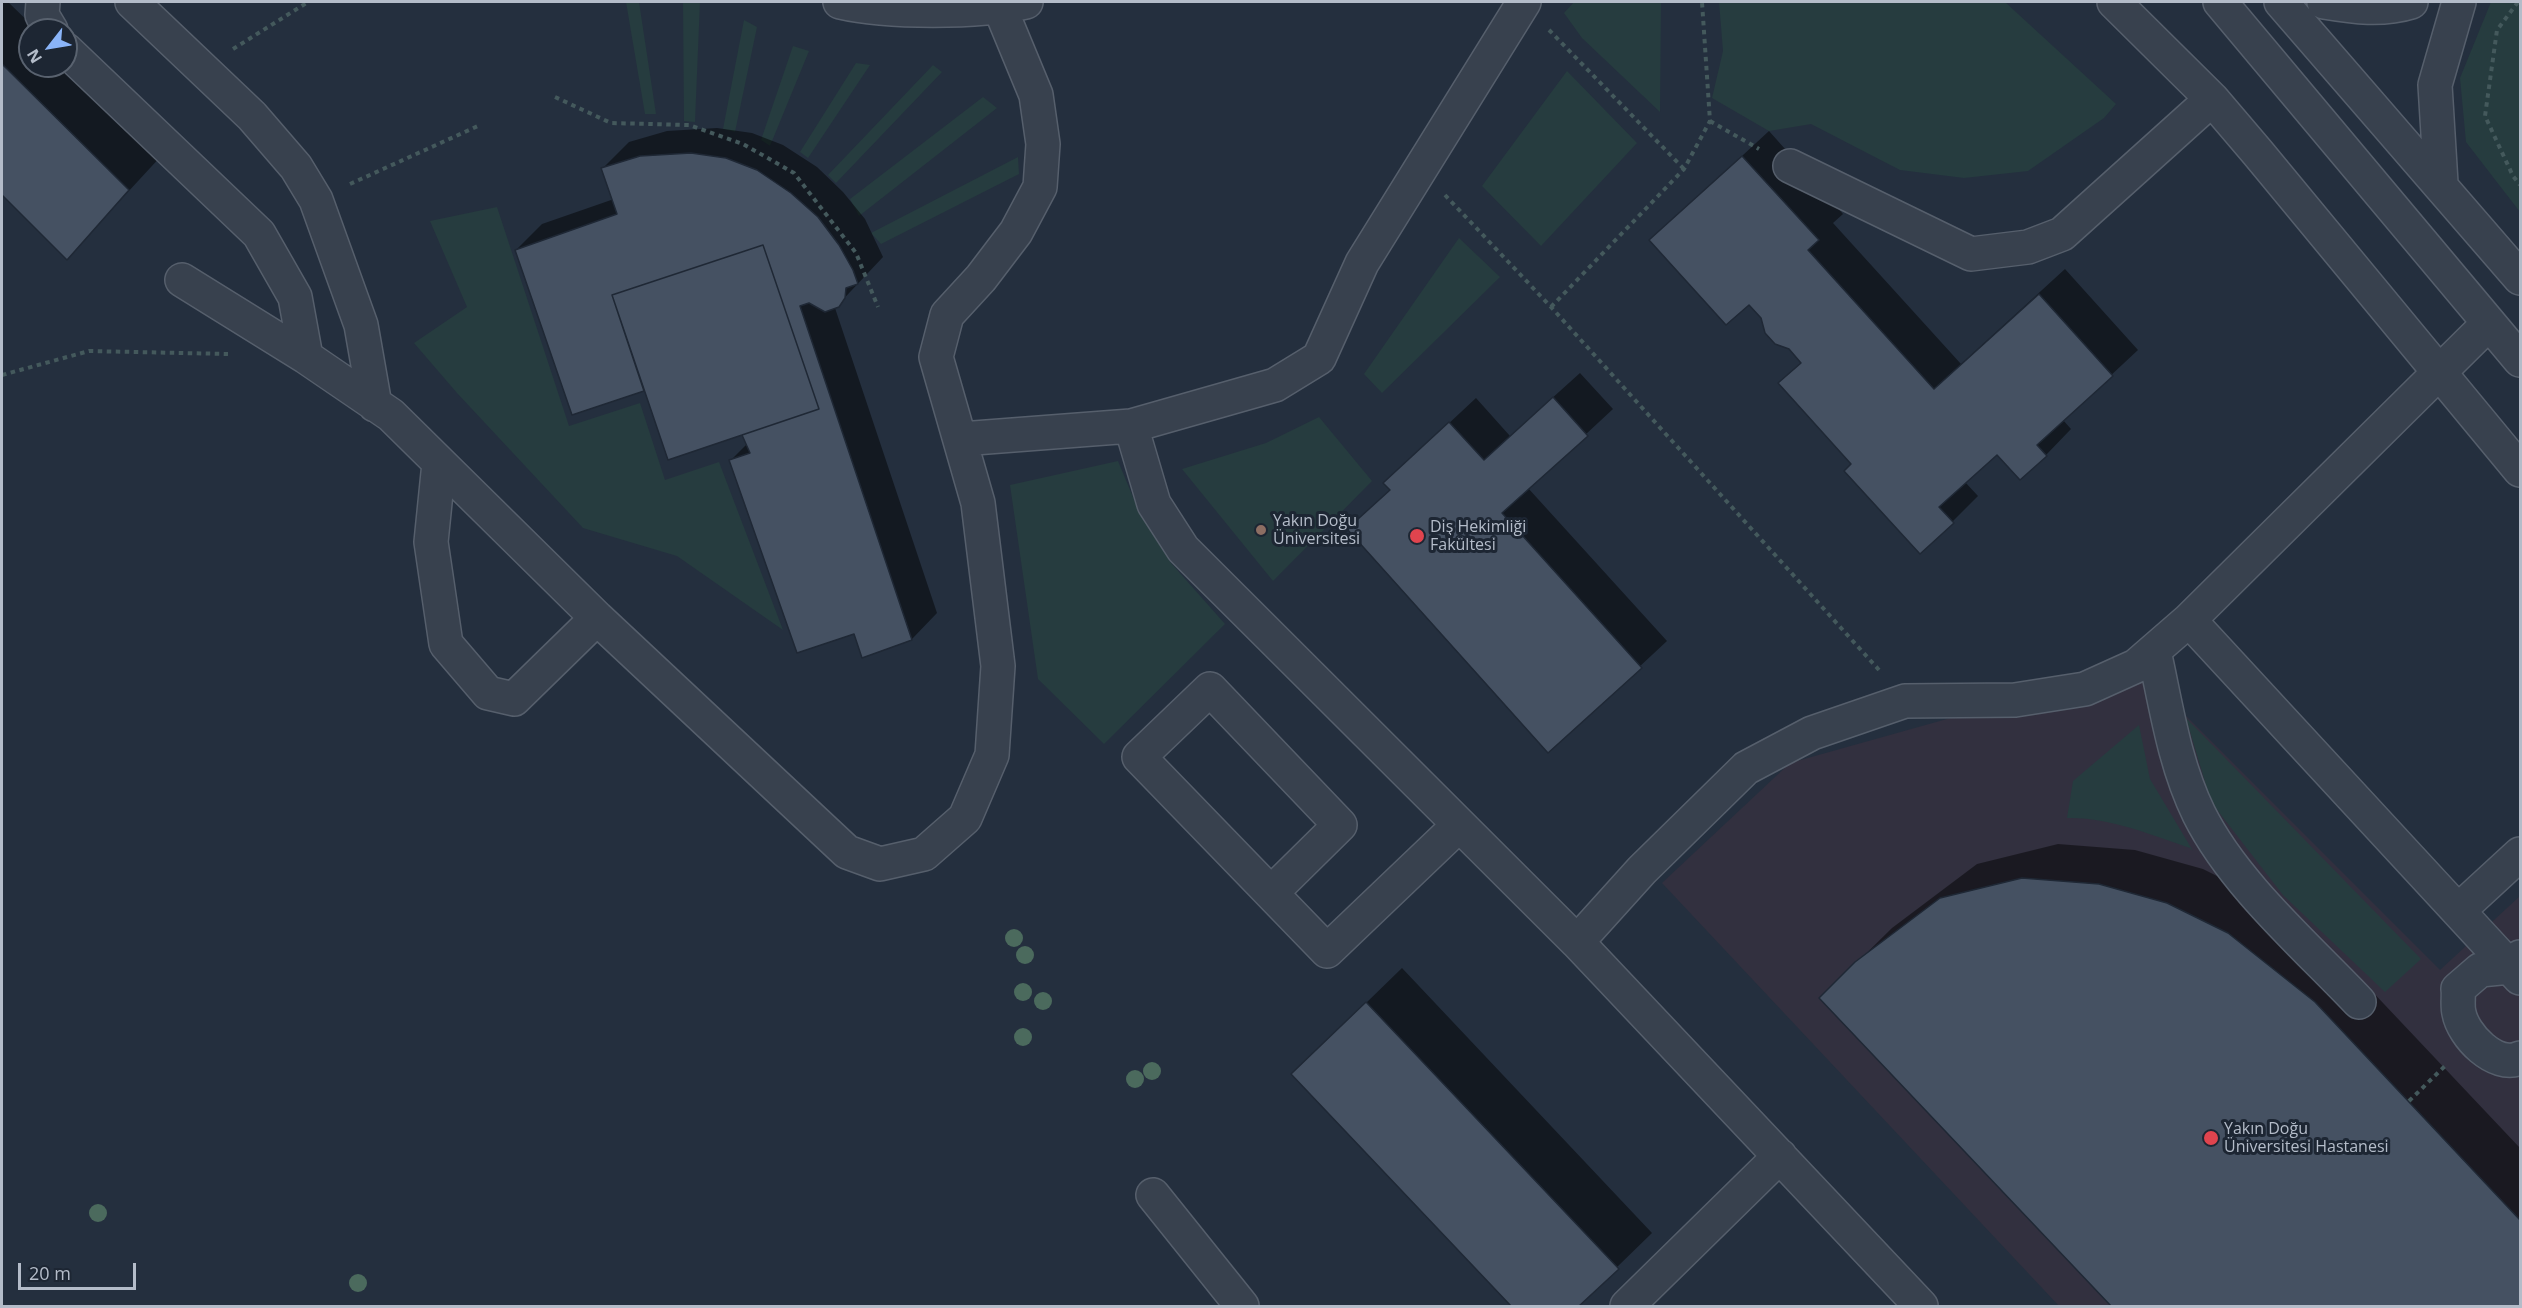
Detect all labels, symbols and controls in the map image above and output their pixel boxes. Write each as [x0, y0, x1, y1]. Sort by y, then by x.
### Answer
north arrow [18, 18, 78, 78]
text: N [22, 45, 47, 67]
place label: Yakın Doğu Üniversitesi [1273, 511, 1360, 549]
place label: Diş Hekimliği Fakültesi [1430, 517, 1526, 555]
marker: Yakın Doğu Üniversitesi [1254, 523, 1268, 537]
marker: Diş Hekimliği Fakültesi [1408, 527, 1426, 545]
place label: Yakın Doğu Üniversitesi Hastanesi [2224, 1119, 2389, 1157]
marker: Yakın Doğu Üniversitesi Hastanesi [2202, 1129, 2220, 1147]
scale bar [21, 1251, 140, 1289]
text: 20 m [29, 1261, 71, 1285]

